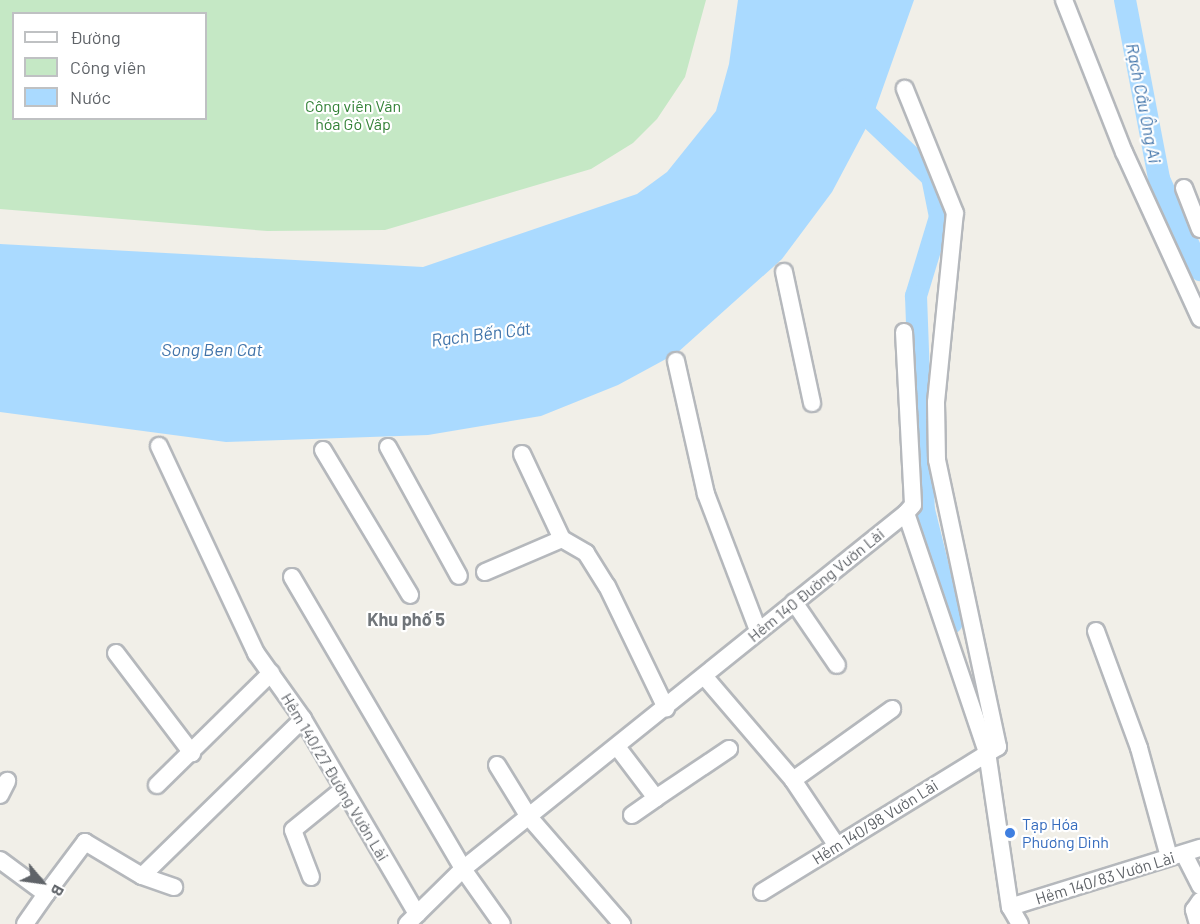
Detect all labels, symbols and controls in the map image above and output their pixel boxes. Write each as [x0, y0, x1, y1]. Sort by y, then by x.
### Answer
legend [12, 12, 207, 120]
text: Đường [70, 26, 121, 48]
water label: Rạch Cầu Ông Ai [1122, 41, 1166, 165]
text: Công viên [70, 56, 146, 78]
text: Nước [70, 86, 111, 108]
park label: Công viên Văn hóa Gò Vấp [305, 96, 401, 134]
water label: Rạch Bến Cát [430, 317, 532, 351]
water label: Song Ben Cat [161, 338, 263, 360]
street label: Hẻm 140 Đường Vườn Lài [744, 524, 888, 646]
district label: Khu phố 5 [367, 608, 445, 630]
street label: Hẻm 140/27 Đường Vườn Lài [277, 690, 393, 864]
street label: Hẻm 140/98 Vườn Lài [809, 775, 941, 869]
place label: Tạp Hóa Phương Dinh [1022, 814, 1109, 852]
marker: Tạp Hóa Phương Dinh [1003, 826, 1017, 840]
street label: Hẻm 140/83 Vườn Lài [1033, 848, 1177, 908]
north arrow [12, 852, 72, 912]
text: B [47, 882, 69, 900]

